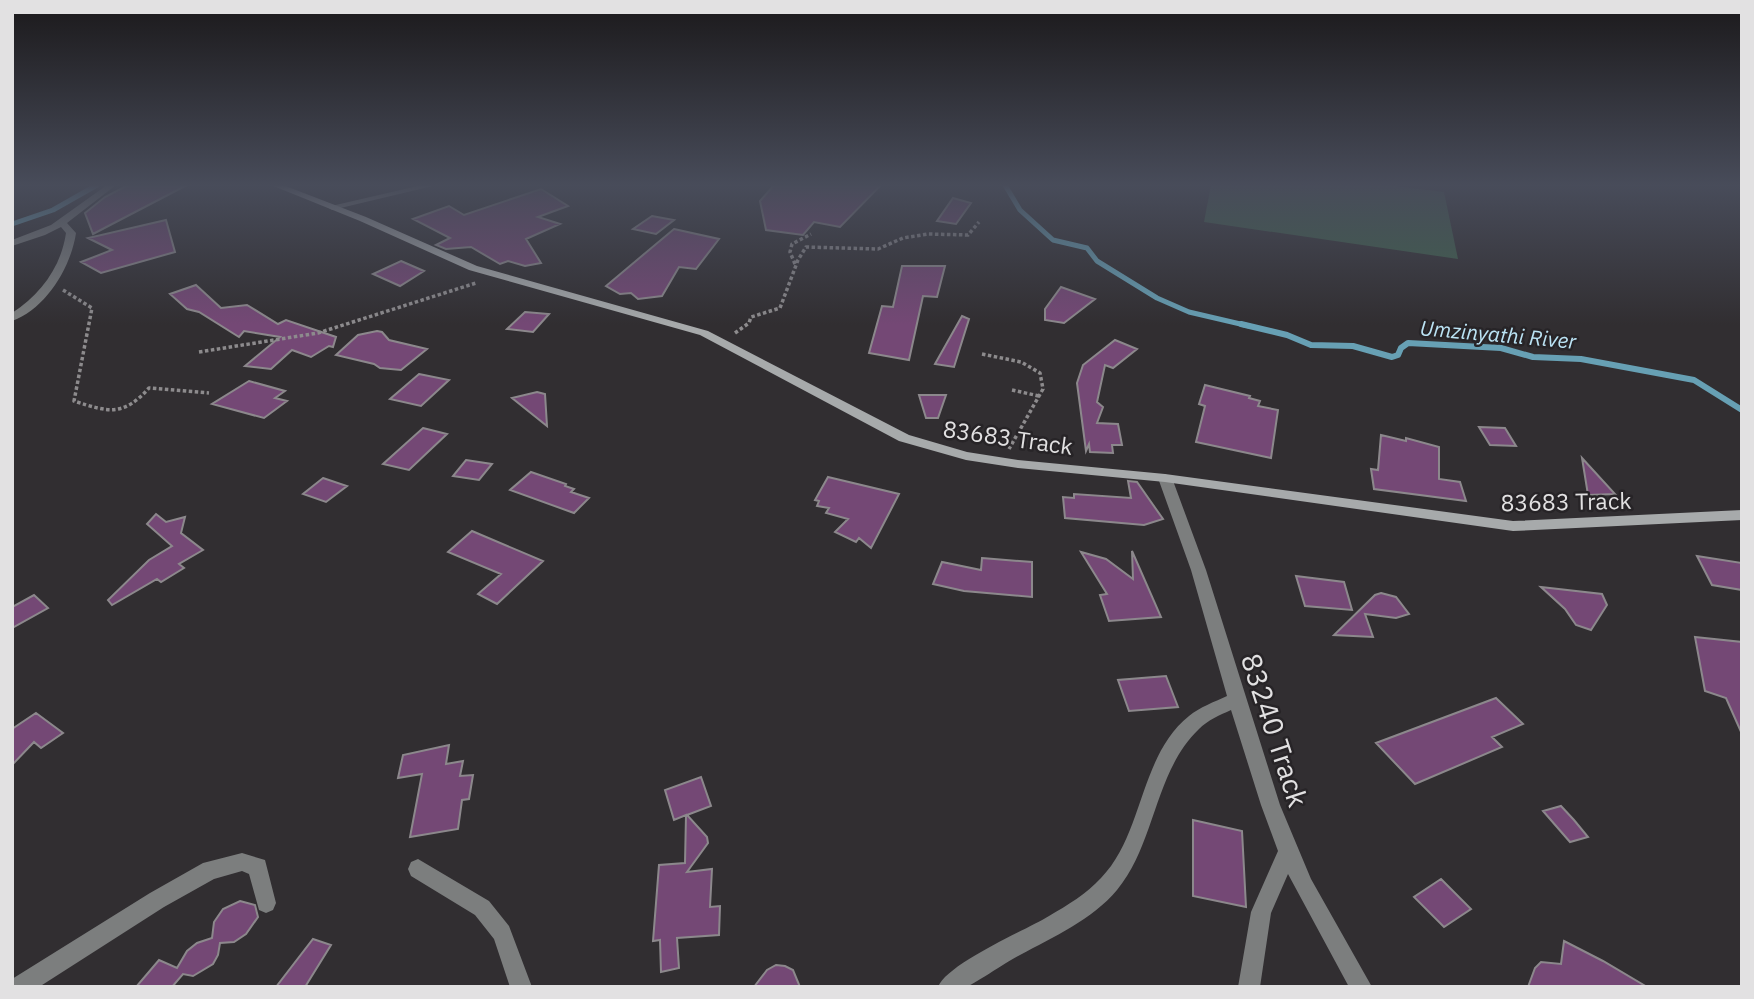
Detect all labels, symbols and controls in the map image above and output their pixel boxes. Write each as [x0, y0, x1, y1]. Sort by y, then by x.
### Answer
water label: Umzinyathi River [1419, 313, 1579, 355]
street label: 83683 Track [941, 413, 1075, 461]
street label: 83683 Track [1500, 485, 1632, 517]
street label: 83240 Track [1233, 649, 1317, 812]

